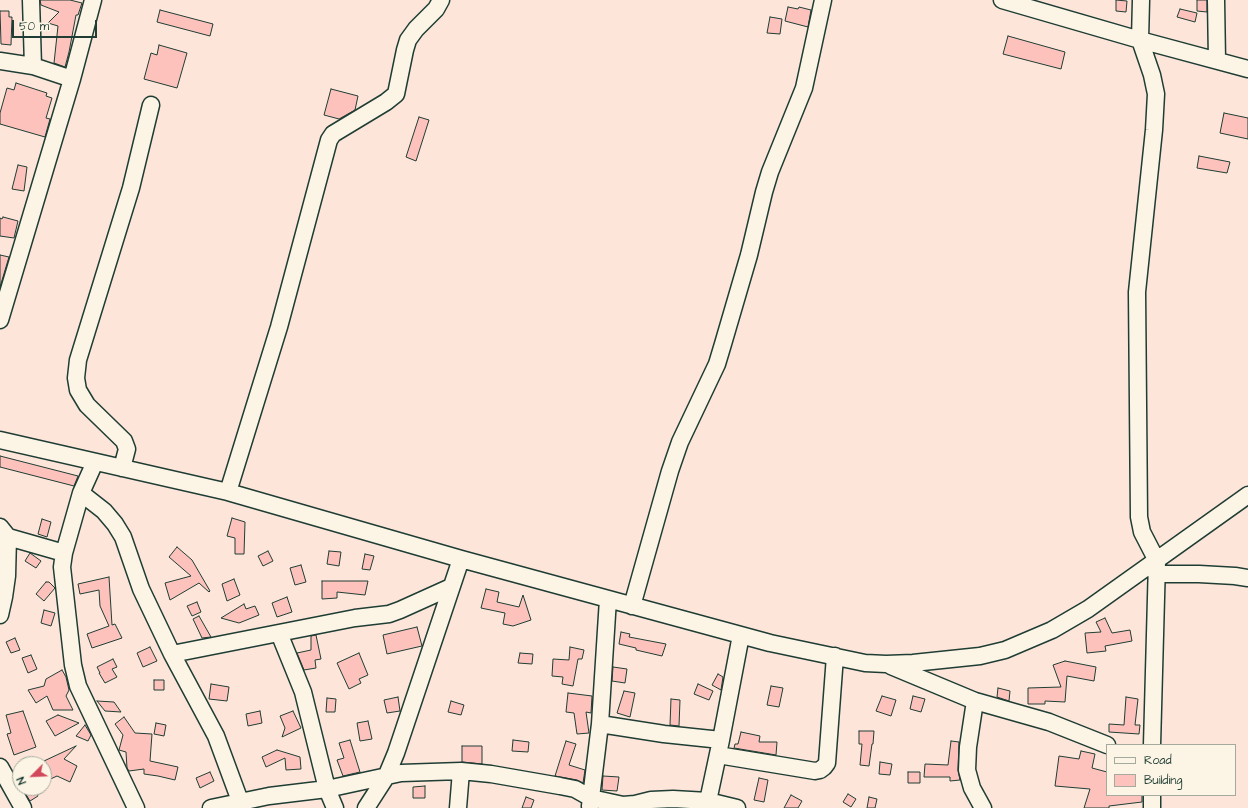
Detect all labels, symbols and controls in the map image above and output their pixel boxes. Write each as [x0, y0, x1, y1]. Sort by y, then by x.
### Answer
scale bar [14, 12, 99, 38]
text: 50 m [19, 18, 49, 35]
legend [1106, 744, 1236, 796]
text: Road [1144, 752, 1172, 769]
north arrow [12, 756, 52, 796]
text: Building [1144, 772, 1182, 789]
text: N [13, 774, 30, 787]

